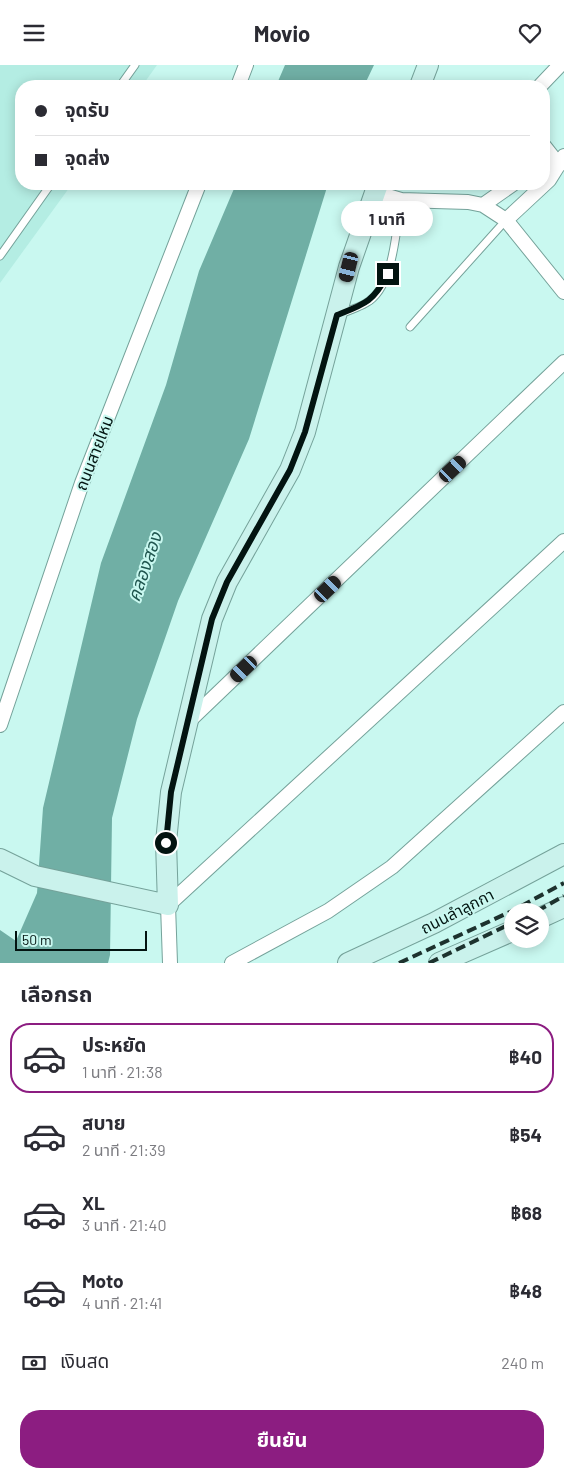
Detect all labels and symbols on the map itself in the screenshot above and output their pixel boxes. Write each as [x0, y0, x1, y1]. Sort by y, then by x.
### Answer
callout: 1 นาที [342, 201, 434, 237]
car [338, 251, 359, 283]
route end [377, 263, 399, 285]
street label: ถนนสายไหม [71, 413, 116, 493]
car [436, 453, 469, 485]
water label: คลองสอง [122, 528, 167, 604]
car [311, 573, 344, 605]
car [227, 653, 260, 685]
route start [155, 832, 177, 854]
street label: ถนนลำลูกกา [417, 884, 497, 938]
scale bar [15, 928, 148, 951]

